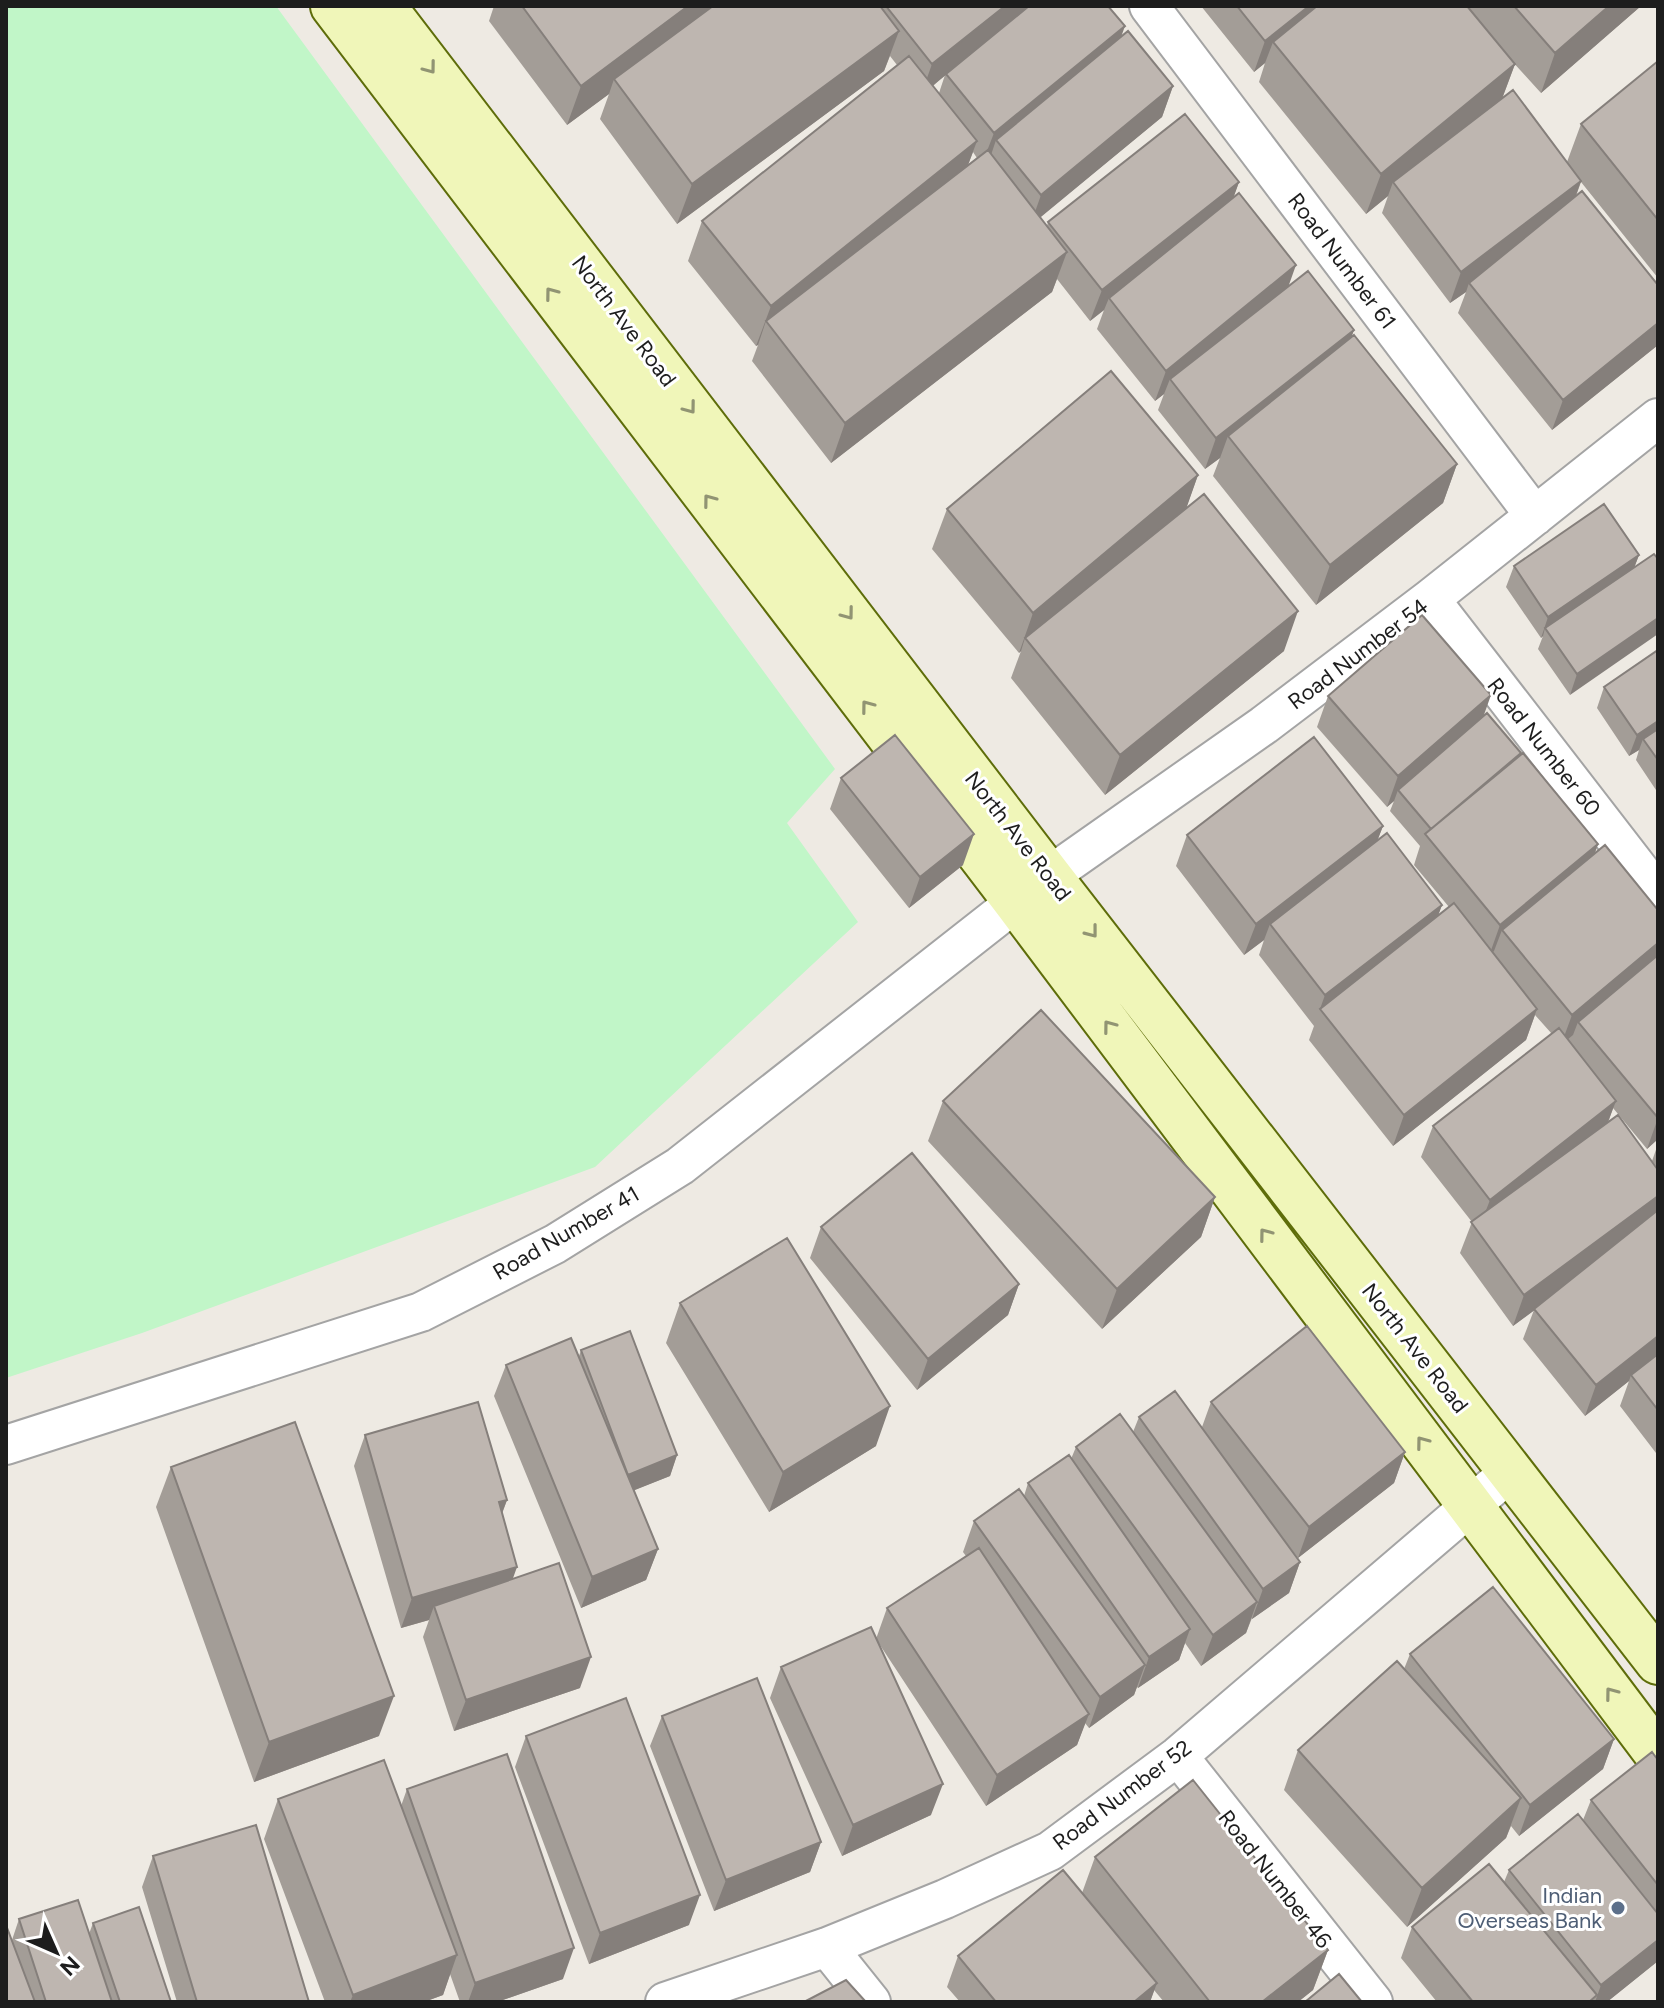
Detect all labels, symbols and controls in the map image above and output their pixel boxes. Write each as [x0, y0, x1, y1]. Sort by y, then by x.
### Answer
one-way arrow [420, 59, 434, 74]
street label: Road Number 61 [1282, 188, 1402, 334]
street label: North Ave Road [566, 250, 682, 392]
one-way arrow [547, 287, 561, 302]
one-way arrow [681, 399, 695, 414]
one-way arrow [704, 494, 718, 509]
street label: Road Number 54 [1283, 593, 1433, 715]
one-way arrow [839, 605, 853, 620]
street label: Road Number 60 [1482, 672, 1606, 822]
one-way arrow [862, 701, 876, 715]
street label: North Ave Road [959, 766, 1077, 906]
one-way arrow [1082, 923, 1096, 938]
one-way arrow [1104, 1020, 1119, 1035]
street label: Road Number 41 [488, 1180, 644, 1286]
one-way arrow [1261, 1228, 1275, 1243]
street label: North Ave Road [1356, 1278, 1474, 1418]
one-way arrow [1417, 1436, 1431, 1450]
one-way arrow [1606, 1687, 1621, 1701]
street label: Road Number 52 [1047, 1734, 1197, 1856]
street label: Road Number 46 [1213, 1804, 1337, 1954]
place label: Indian Overseas Bank [1458, 1882, 1602, 1934]
marker: Indian Overseas Bank [1609, 1899, 1627, 1917]
north arrow [16, 1912, 96, 1992]
text: N [54, 1950, 85, 1981]

